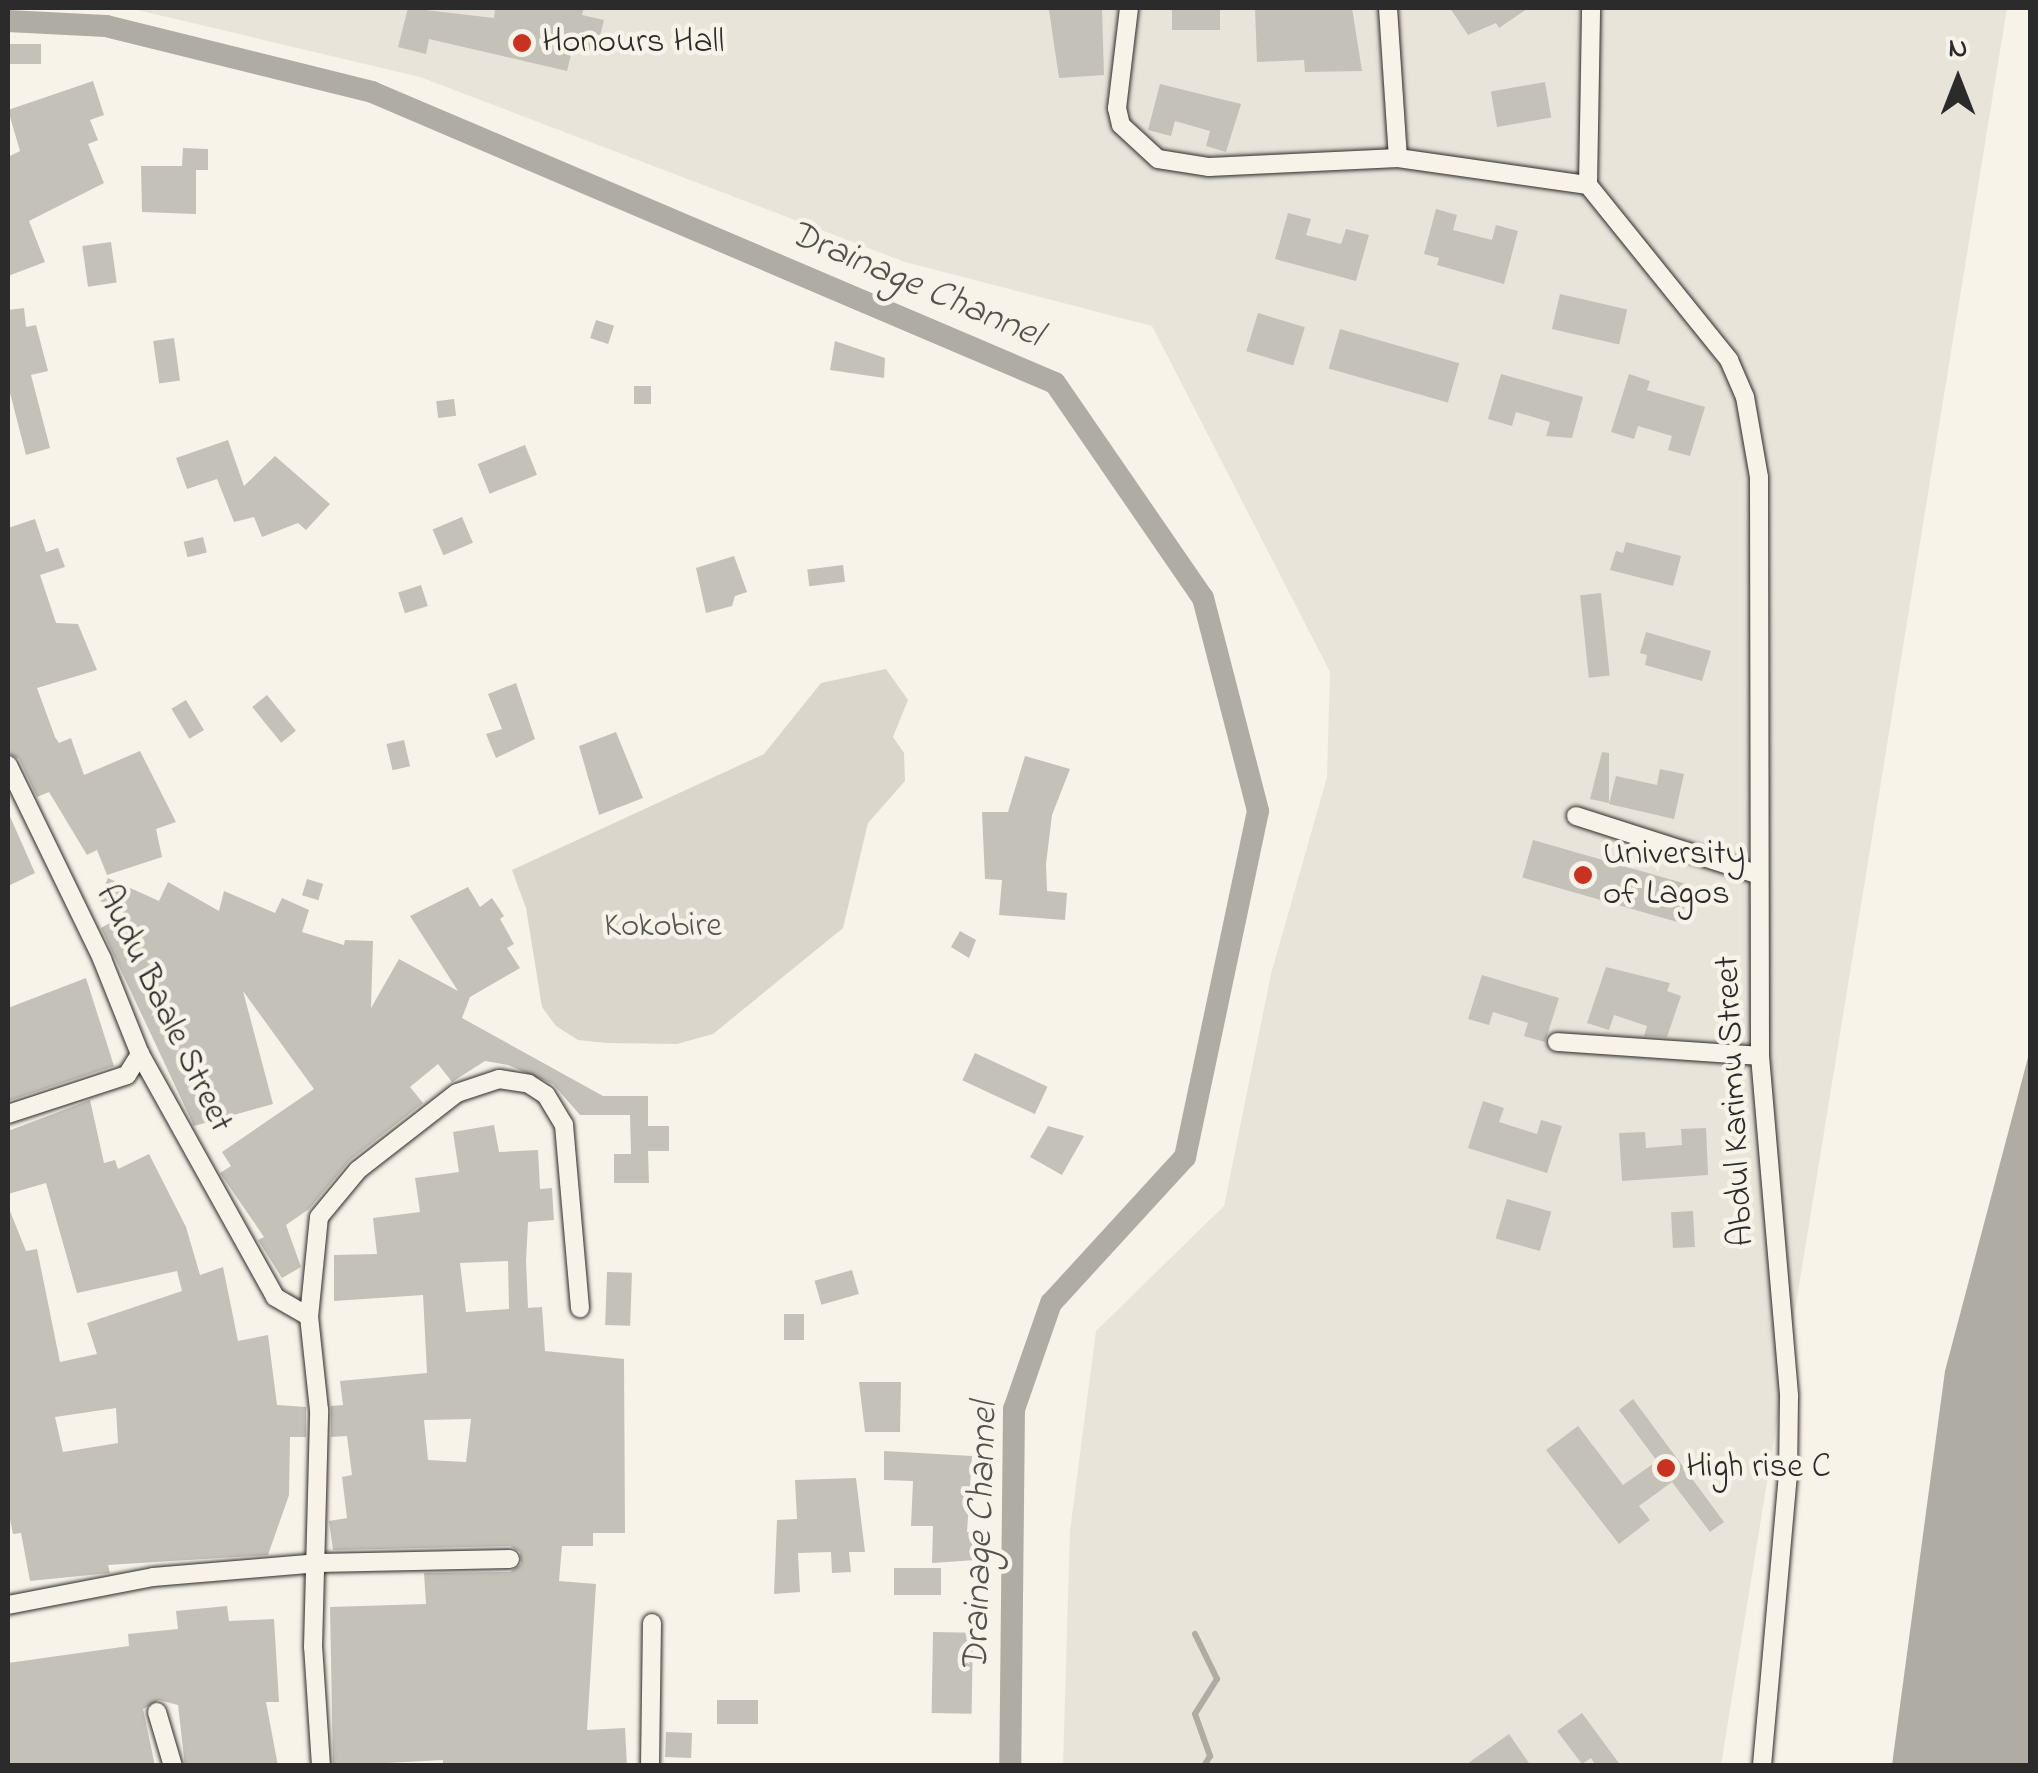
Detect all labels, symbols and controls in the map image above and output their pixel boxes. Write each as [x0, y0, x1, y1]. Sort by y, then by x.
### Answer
place label: Honours Hall [542, 22, 724, 64]
text: N [1949, 29, 1967, 70]
north arrow [1908, 30, 2008, 130]
marker: Honours Hall [511, 32, 533, 54]
water label: Drainage Channel [782, 212, 1048, 360]
place label: University of Lagos [1603, 834, 1745, 916]
marker: University of Lagos [1572, 864, 1594, 886]
street label: Audu Baale Street [85, 879, 241, 1139]
park label: Kokobire [604, 906, 722, 948]
street label: Abdul Karimu Street [1707, 954, 1765, 1248]
water label: Drainage Channel [954, 1401, 1010, 1673]
place label: High rise C [1686, 1447, 1831, 1489]
marker: High rise C [1655, 1457, 1677, 1479]

